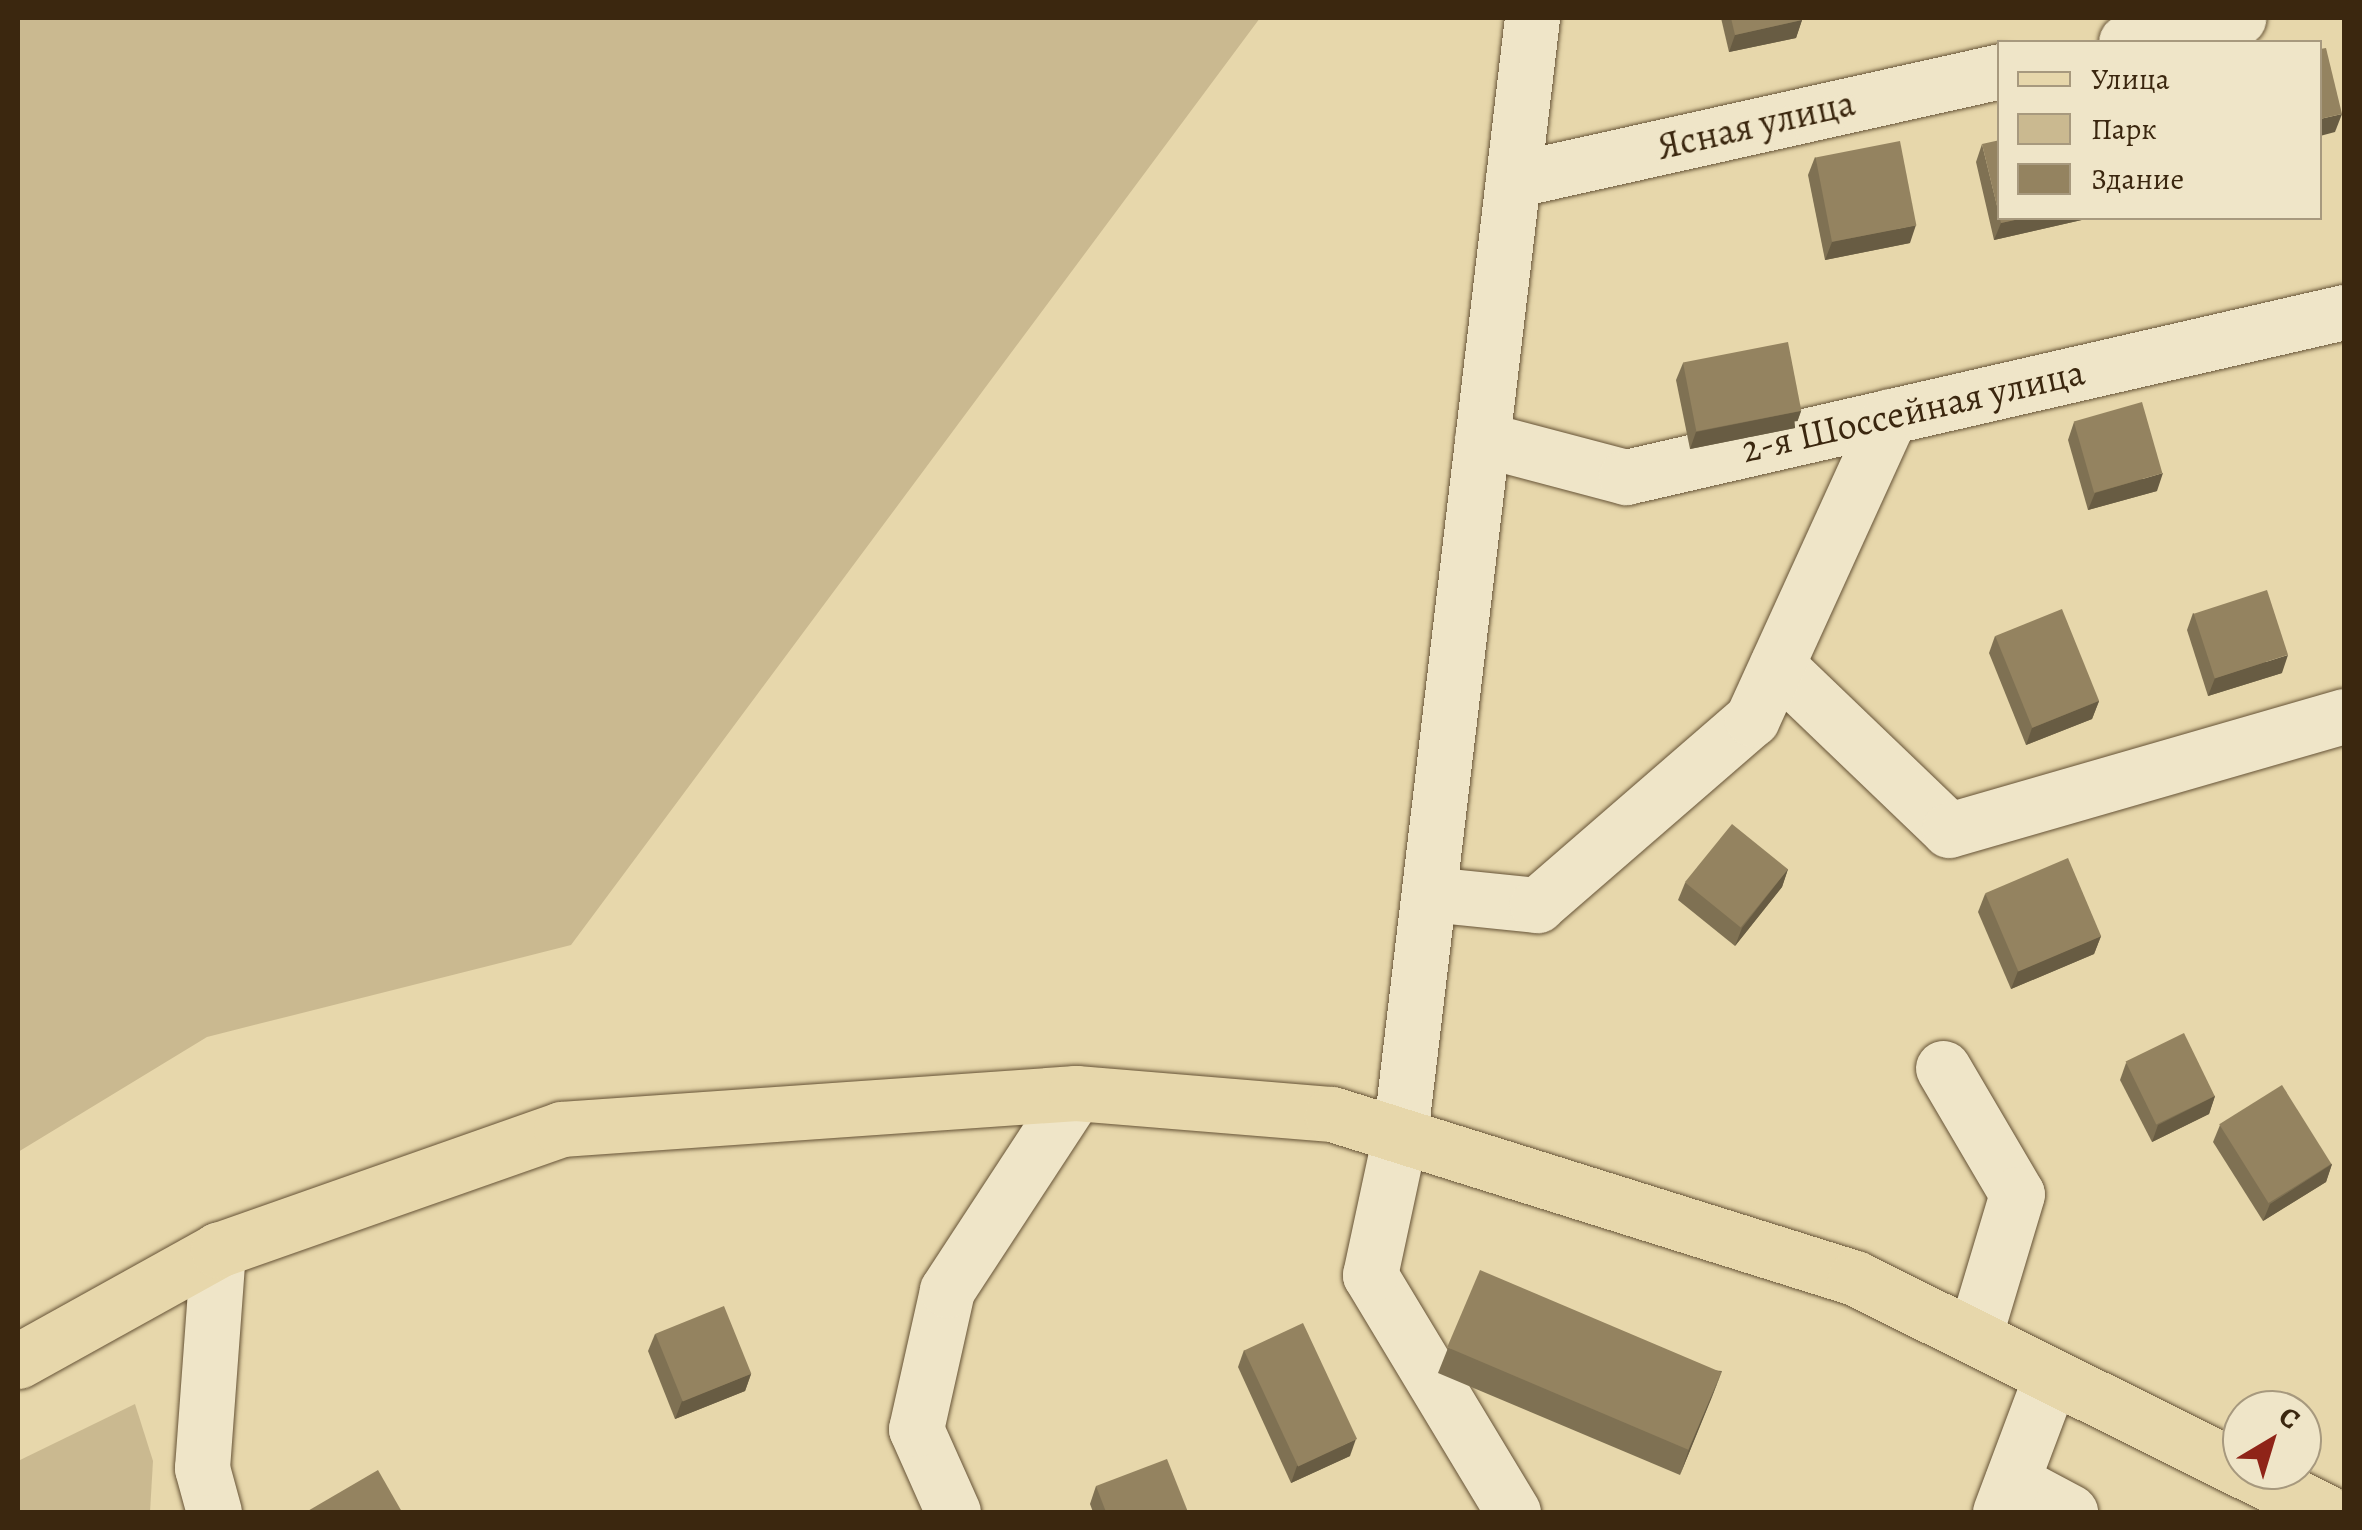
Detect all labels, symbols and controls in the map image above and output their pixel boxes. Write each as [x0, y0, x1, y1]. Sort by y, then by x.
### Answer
legend [1997, 40, 2322, 220]
text: Улица [2091, 59, 2170, 99]
street label: Ясная улица [1653, 80, 1859, 170]
text: Парк [2091, 109, 2157, 149]
text: Здание [2091, 159, 2184, 199]
street label: 2-я Шоссейная улица [1737, 349, 2089, 473]
north arrow [2222, 1390, 2322, 1490]
text: С [2271, 1398, 2308, 1438]

